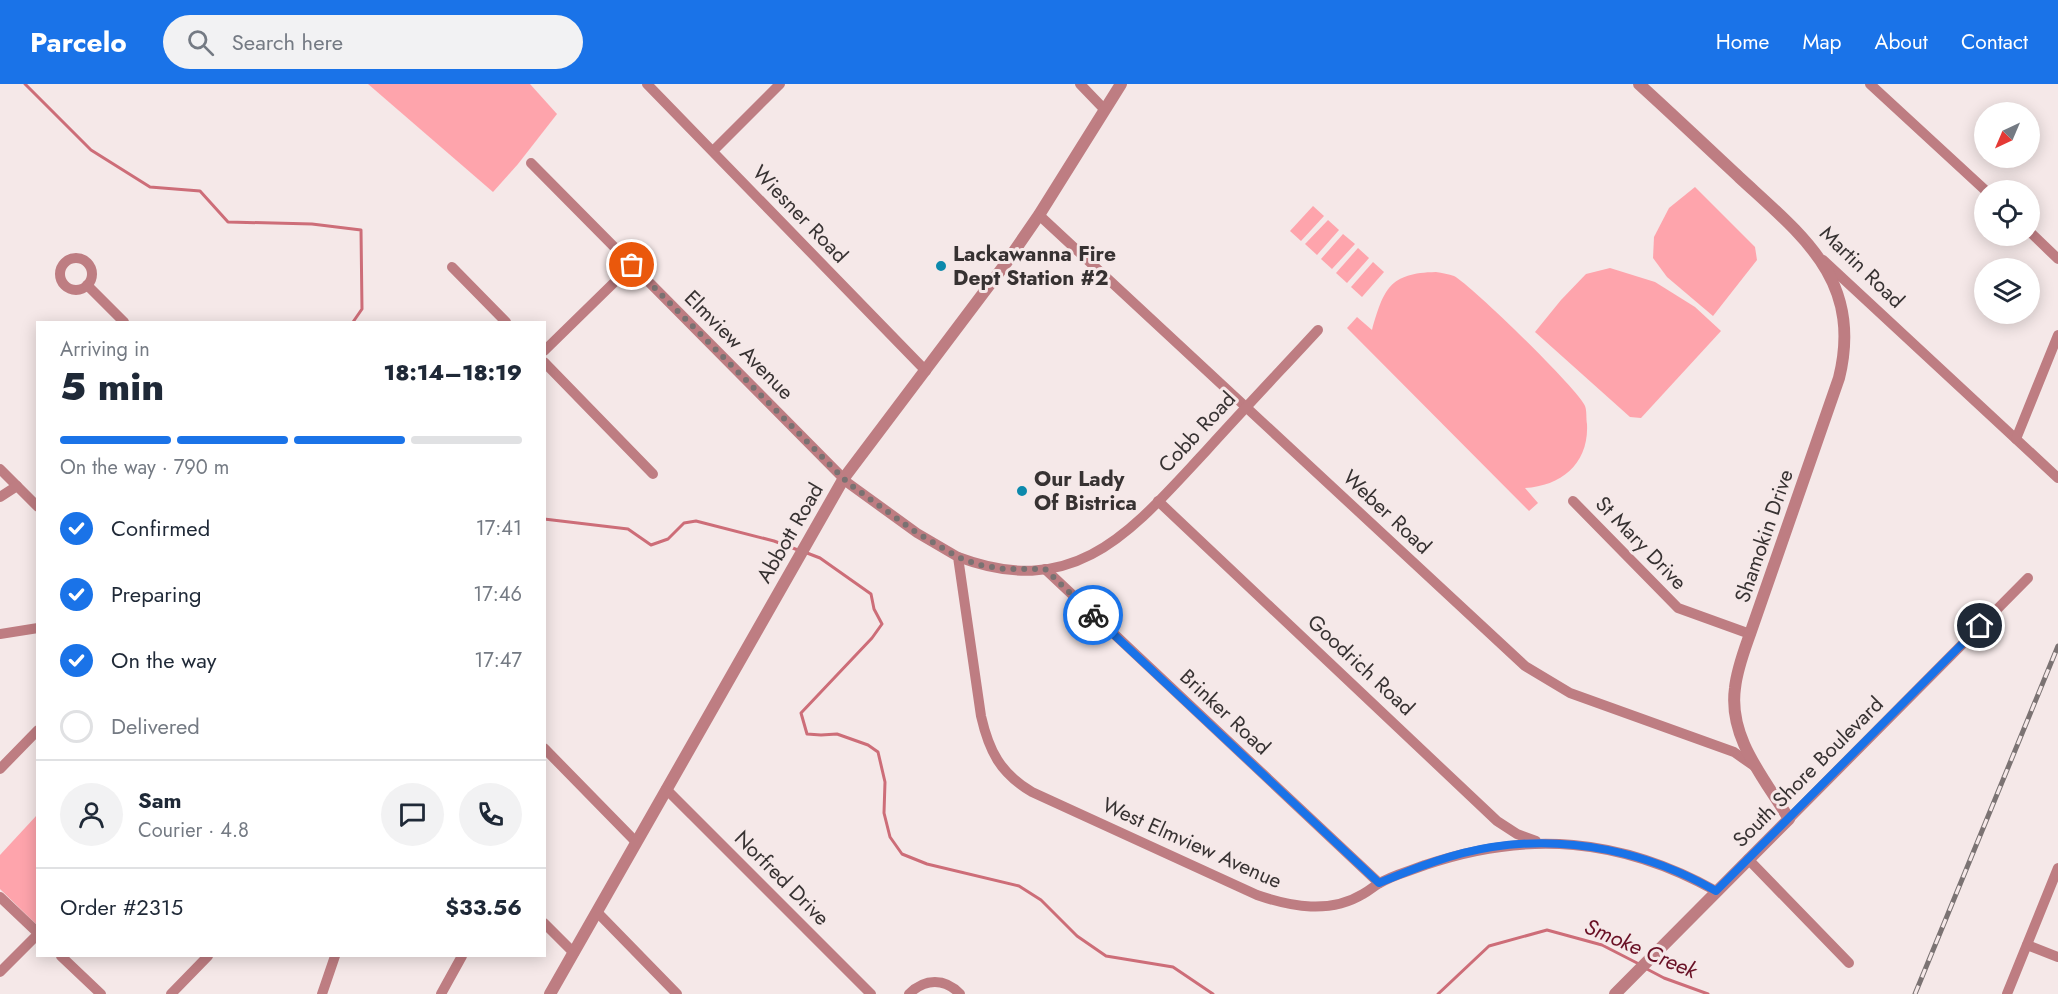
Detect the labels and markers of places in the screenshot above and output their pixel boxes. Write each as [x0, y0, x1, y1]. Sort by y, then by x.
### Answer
pin [606, 239, 657, 290]
place label: Lackawanna Fire Dept Station #2 [953, 239, 1116, 293]
marker: Lackawanna Fire Dept Station #2 [934, 259, 948, 273]
place label: Our Lady Of Bistrica [1034, 464, 1137, 518]
marker: Our Lady Of Bistrica [1015, 484, 1029, 498]
pin [1954, 600, 2005, 651]

